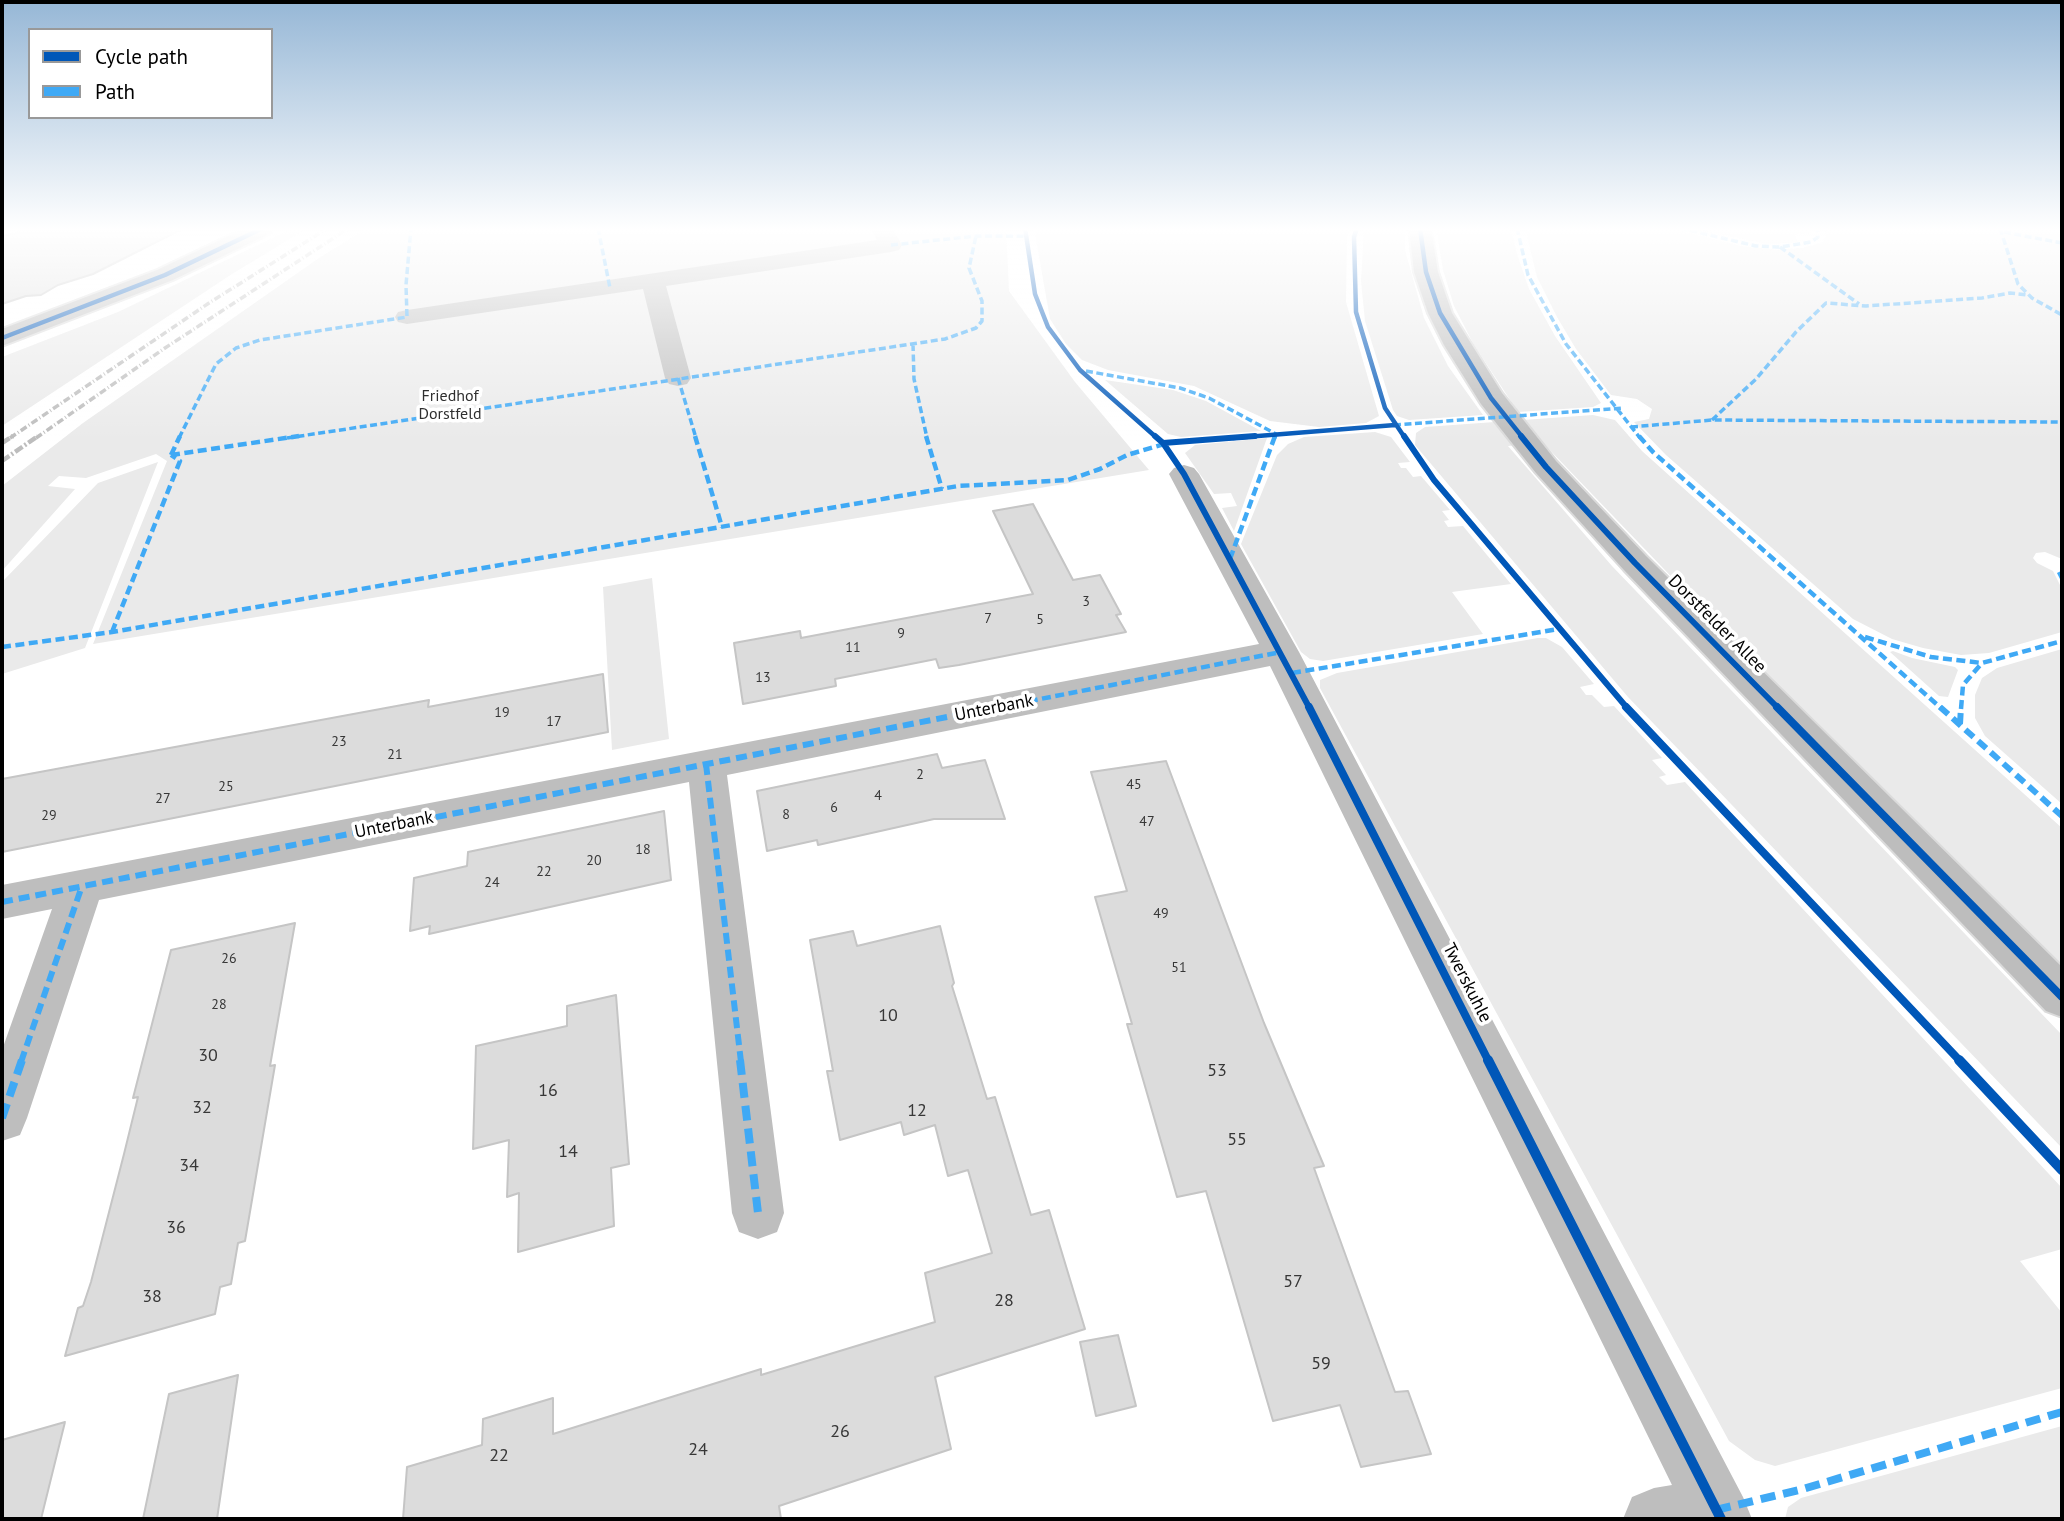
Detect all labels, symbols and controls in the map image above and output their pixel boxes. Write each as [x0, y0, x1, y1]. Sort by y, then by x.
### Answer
legend [28, 28, 273, 119]
text: Cycle path [95, 43, 188, 70]
text: Path [95, 78, 135, 105]
park label: Friedhof Dorstfeld [419, 386, 481, 424]
street label: Dorstfelder Allee [1663, 570, 1771, 678]
house number: 3 [1082, 594, 1090, 610]
house number: 7 [984, 611, 992, 627]
house number: 5 [1036, 612, 1044, 628]
house number: 9 [897, 626, 905, 642]
house number: 11 [845, 640, 861, 656]
house number: 13 [755, 670, 771, 686]
street label: Unterbank [953, 690, 1035, 726]
house number: 19 [494, 705, 510, 721]
house number: 17 [546, 714, 562, 730]
house number: 23 [331, 734, 347, 750]
house number: 21 [387, 747, 403, 763]
house number: 2 [916, 767, 924, 783]
house number: 45 [1126, 777, 1142, 793]
house number: 25 [218, 779, 234, 795]
house number: 4 [874, 788, 882, 804]
house number: 27 [155, 791, 171, 807]
house number: 6 [830, 800, 838, 816]
street label: Unterbank [353, 807, 435, 843]
house number: 8 [782, 807, 790, 823]
house number: 29 [41, 808, 57, 824]
house number: 47 [1139, 814, 1155, 830]
house number: 18 [635, 842, 651, 858]
house number: 20 [586, 853, 602, 869]
house number: 22 [536, 864, 552, 880]
house number: 24 [484, 875, 500, 891]
house number: 49 [1153, 906, 1169, 922]
street label: Twerskuhle [1438, 940, 1496, 1026]
house number: 26 [221, 951, 237, 967]
house number: 51 [1171, 960, 1187, 976]
house number: 28 [211, 997, 227, 1013]
house number: 10 [878, 1005, 898, 1027]
house number: 30 [198, 1045, 218, 1067]
house number: 53 [1207, 1060, 1227, 1082]
house number: 16 [538, 1080, 558, 1102]
house number: 32 [192, 1097, 212, 1119]
house number: 12 [907, 1100, 927, 1122]
house number: 55 [1227, 1129, 1247, 1151]
house number: 14 [558, 1141, 578, 1163]
house number: 34 [179, 1155, 199, 1177]
house number: 36 [166, 1217, 186, 1239]
house number: 57 [1283, 1271, 1303, 1293]
house number: 38 [142, 1286, 162, 1308]
house number: 28 [994, 1290, 1014, 1312]
house number: 59 [1311, 1353, 1331, 1375]
house number: 26 [830, 1421, 850, 1443]
house number: 24 [688, 1439, 708, 1461]
house number: 22 [489, 1445, 509, 1467]

